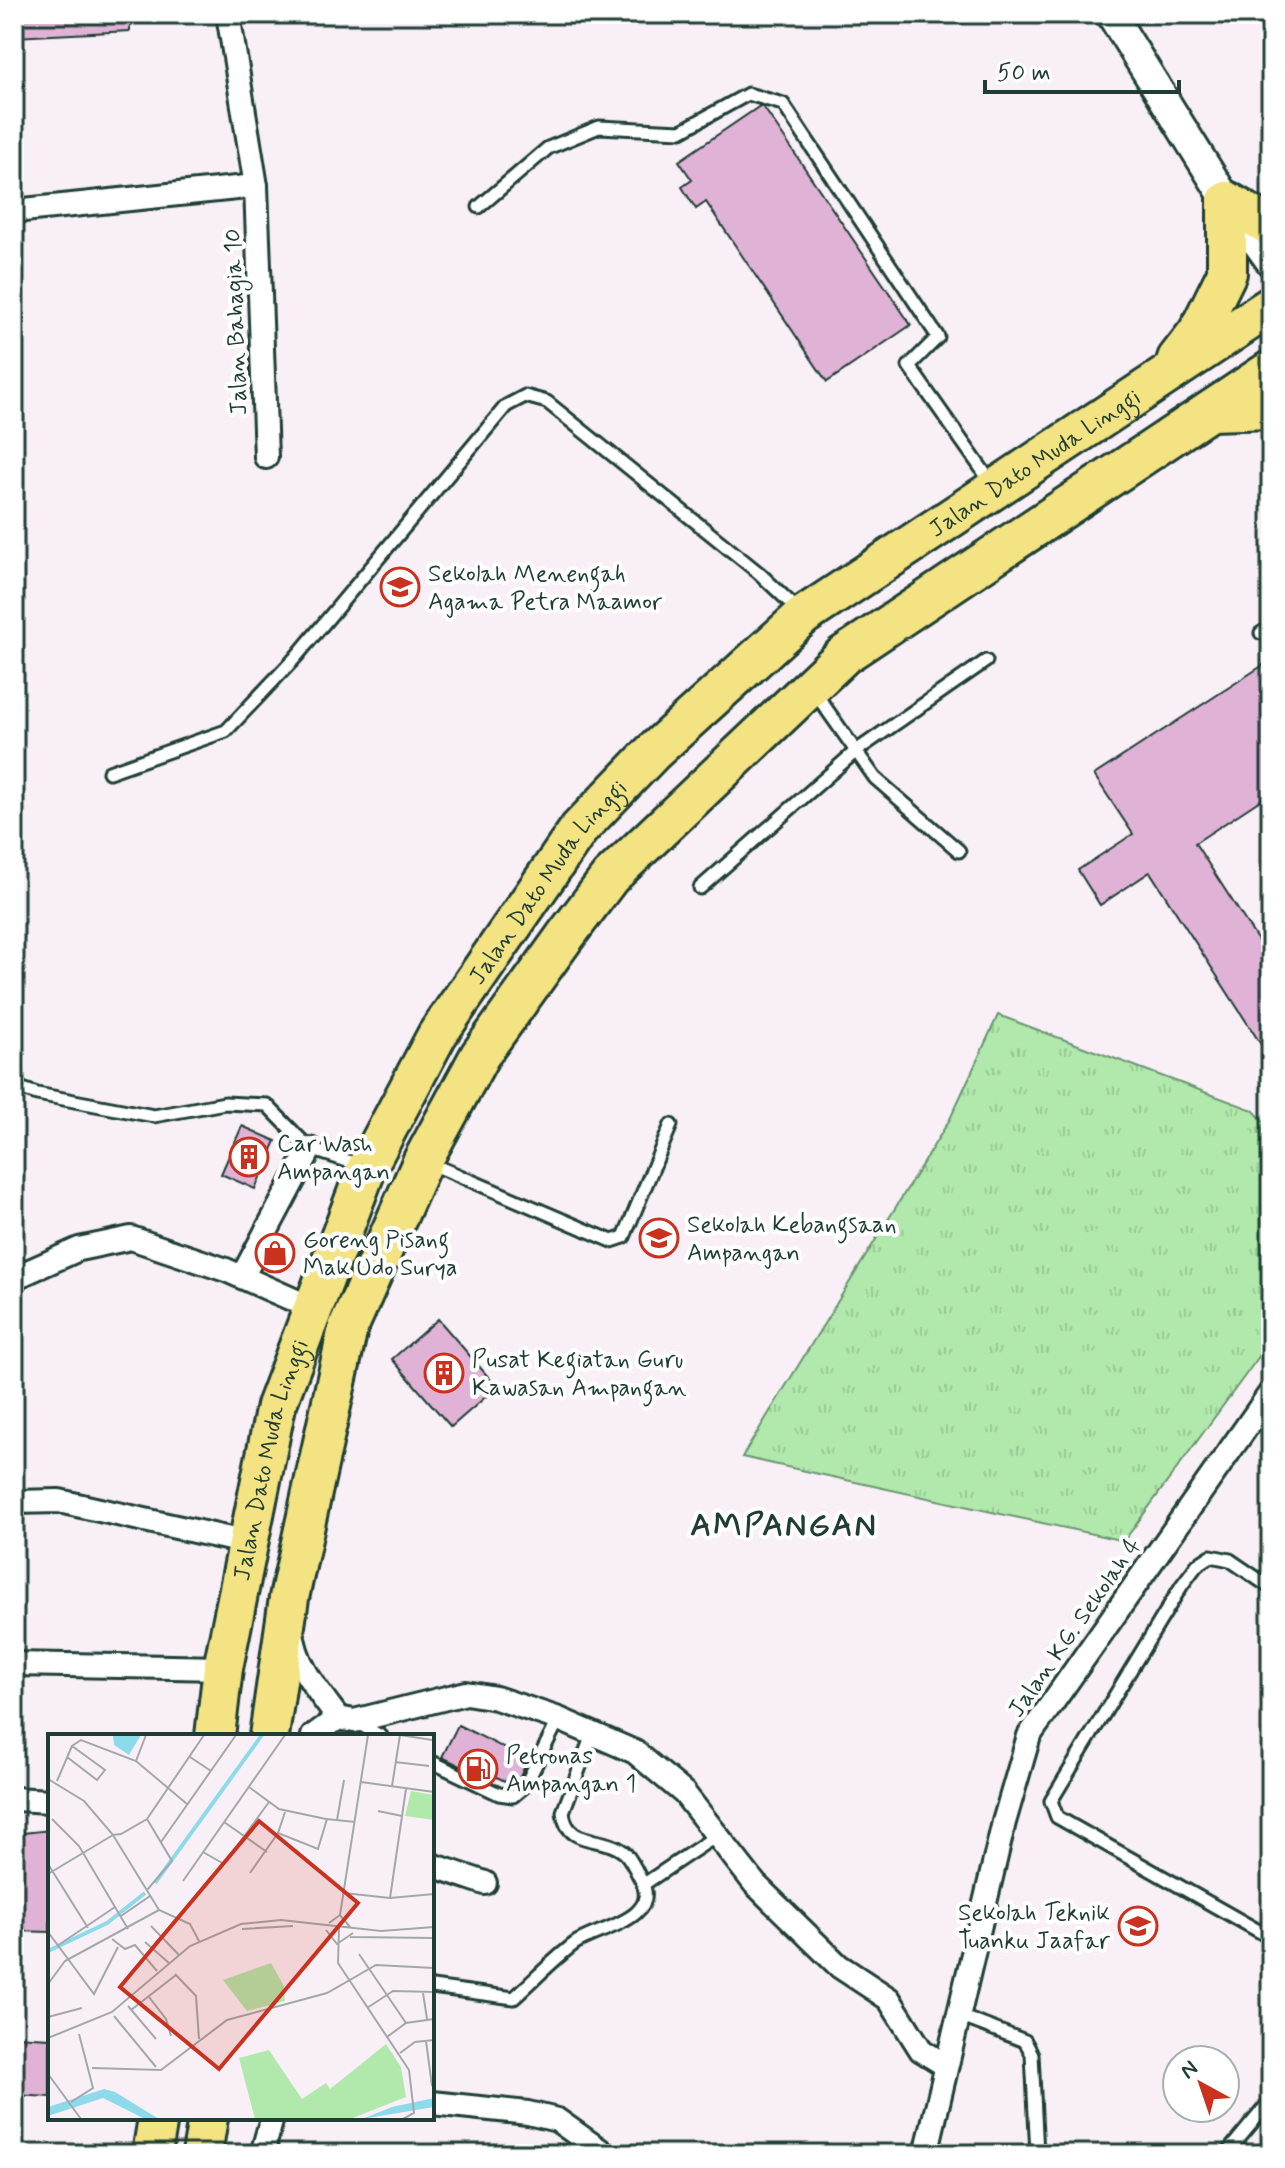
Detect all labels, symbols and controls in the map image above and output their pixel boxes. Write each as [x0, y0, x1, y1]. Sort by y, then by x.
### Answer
scale bar [985, 44, 1179, 94]
text: 50 m [997, 58, 1051, 89]
street label: Jalan Bahagia 10 [218, 228, 257, 416]
street label: Jalan Dato Muda Linggi [923, 383, 1147, 545]
place label: Sekolah Menengah Agama Petra Maamor [428, 559, 662, 618]
school or university icon: Sekolah Menengah Agama Petra Maamor [379, 566, 421, 608]
street label: Jalan Dato Muda Linggi [462, 774, 635, 991]
place label: Car Wash Ampangan [277, 1129, 390, 1188]
building icon: Car Wash Ampangan [228, 1136, 270, 1178]
place label: Sekolah Kebangsaan Ampangan [687, 1210, 897, 1269]
school or university icon: Sekolah Kebangsaan Ampangan [638, 1217, 680, 1259]
place label: Goreng Pisang Mak Udo Surya [303, 1225, 458, 1284]
shop icon: Goreng Pisang Mak Udo Surya [254, 1232, 296, 1274]
street label: Jalan Dato Muda Linggi [227, 1335, 318, 1584]
place label: Pusat Kegiatan Guru Kawasan Ampangan [472, 1345, 687, 1407]
building icon: Pusat Kegiatan Guru Kawasan Ampangan [423, 1352, 465, 1394]
district label: AMPANGAN [690, 1505, 878, 1547]
street label: Jalan KG. Sekolah 4 [1002, 1532, 1149, 1724]
inset map [48, 1734, 434, 2120]
place label: Petronas Ampangan 1 [506, 1741, 636, 1800]
fuel station icon: Petronas Ampangan 1 [457, 1748, 499, 1790]
place label: Sekolah Teknik Tuanku Jaafar [958, 1898, 1111, 1957]
school or university icon: Sekolah Teknik Tuanku Jaafar [1117, 1905, 1159, 1947]
north arrow [1161, 2044, 1241, 2124]
text: N [1175, 2055, 1204, 2086]

